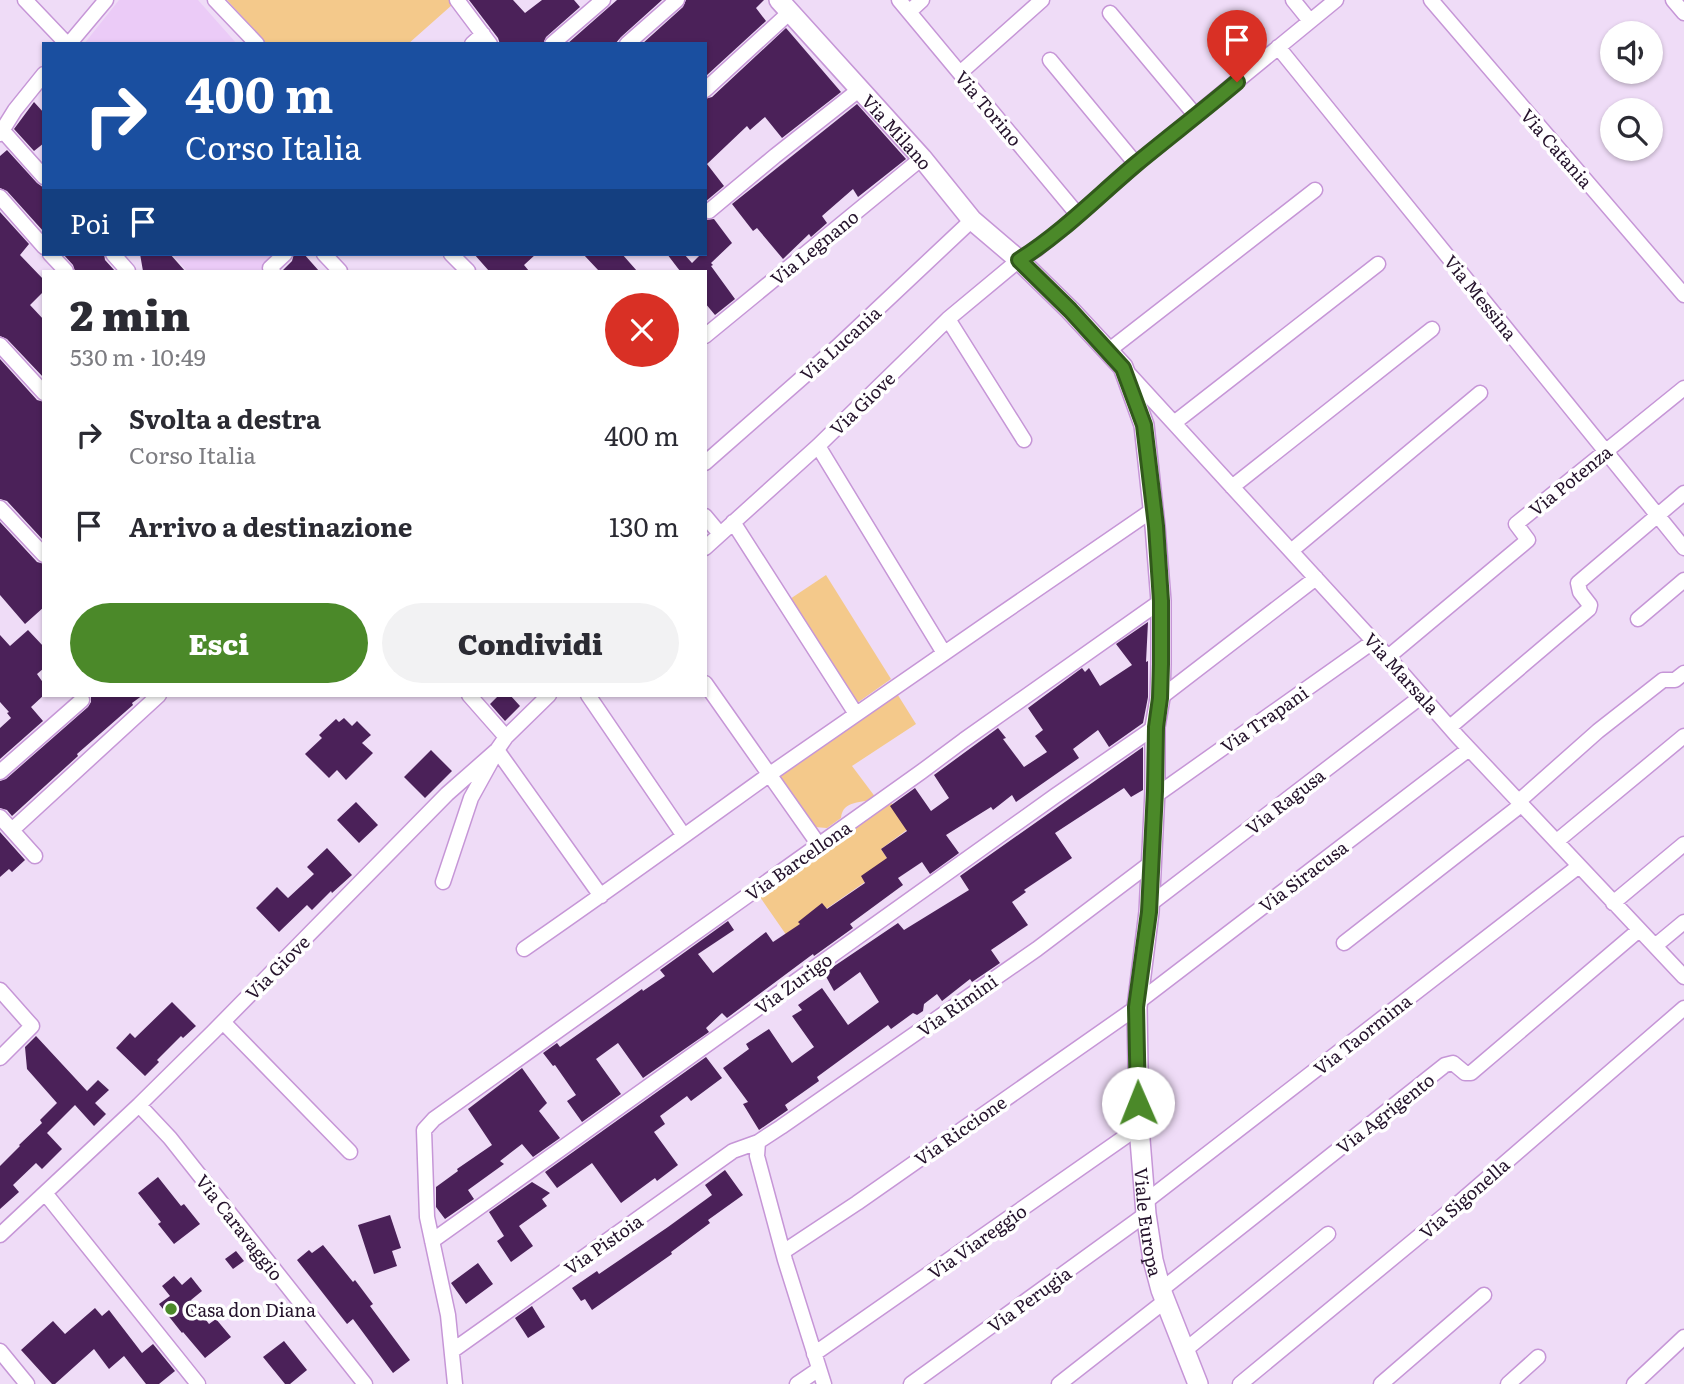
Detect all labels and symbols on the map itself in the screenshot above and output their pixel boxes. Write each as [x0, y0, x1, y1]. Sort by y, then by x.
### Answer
pin [1207, 10, 1267, 82]
street label: Via Torino [949, 64, 1029, 152]
street label: Via Milano [856, 87, 939, 175]
street label: Via Catania [1515, 102, 1600, 194]
street label: Via Legnano [764, 203, 864, 291]
street label: Via Messina [1438, 248, 1524, 346]
street label: Via Lucania [793, 299, 887, 387]
street label: Via Giove [823, 365, 901, 441]
street label: Via Potenza [1523, 438, 1618, 522]
street label: Via Marsala [1358, 626, 1446, 720]
street label: Via Trapani [1215, 679, 1313, 759]
street label: Via Ragusa [1240, 761, 1331, 841]
street label: Via Barcellona [740, 813, 857, 907]
street label: Via Siracusa [1253, 833, 1353, 919]
street label: Via Giove [239, 929, 315, 1005]
street label: Via Zurigo [749, 946, 837, 1020]
street label: Via Rimini [911, 967, 1003, 1043]
street label: Via Taormina [1307, 987, 1417, 1081]
position arrow [1101, 1066, 1175, 1140]
street label: Via Agrigento [1330, 1066, 1440, 1160]
street label: Via Riccione [909, 1088, 1011, 1172]
street label: Via Sigonella [1413, 1151, 1515, 1245]
street label: Viale Europa [1129, 1166, 1170, 1280]
street label: Via Caravaggio [190, 1168, 290, 1286]
street label: Via Viareggio [922, 1197, 1032, 1285]
street label: Via Pistoia [558, 1207, 648, 1281]
street label: Via Perugia [981, 1259, 1077, 1339]
place label: Casa don Diana [185, 1296, 316, 1323]
marker: Casa don Diana [163, 1301, 179, 1317]

